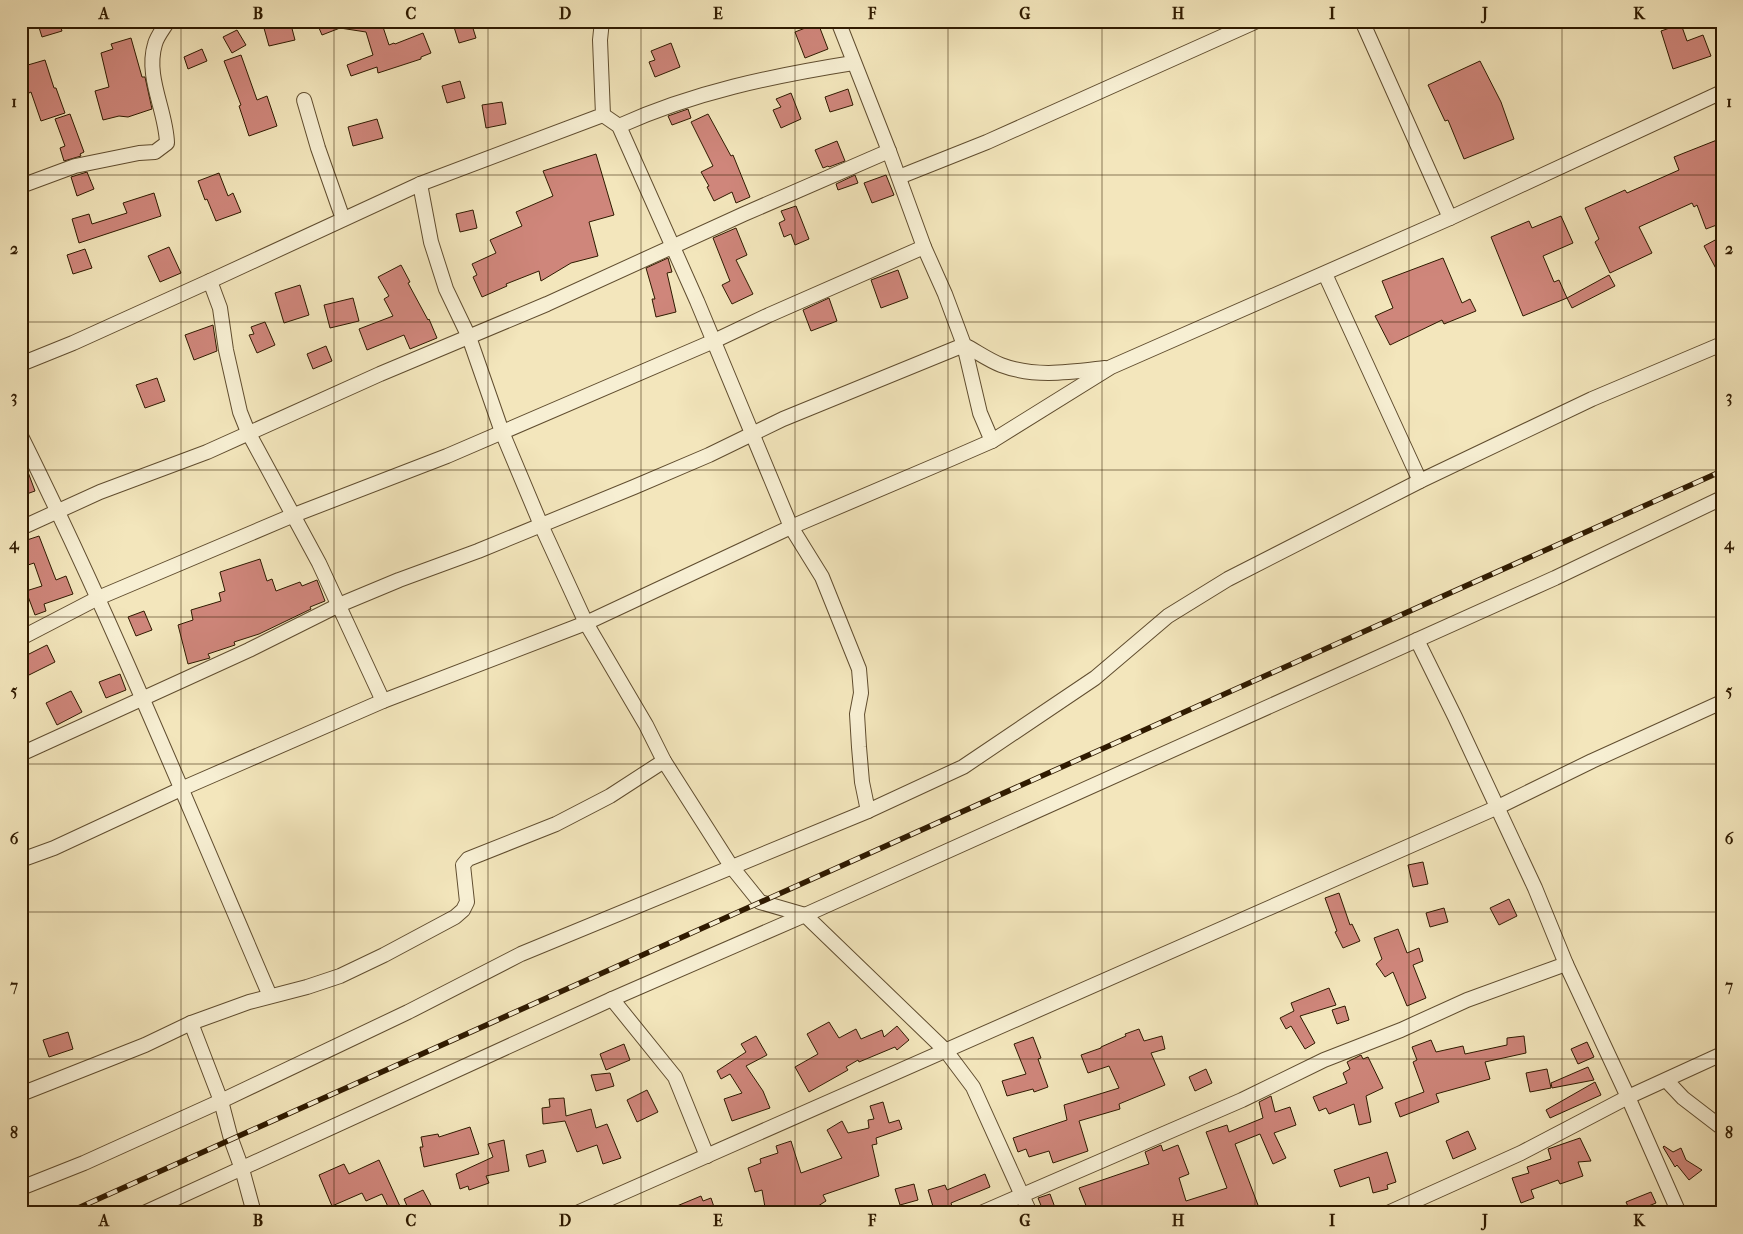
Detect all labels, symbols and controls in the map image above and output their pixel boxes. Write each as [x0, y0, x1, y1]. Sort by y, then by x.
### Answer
text: A [98, 4, 110, 23]
text: B [253, 4, 263, 23]
text: C [406, 4, 417, 23]
text: D [559, 4, 571, 23]
text: E [713, 4, 723, 23]
text: F [867, 4, 877, 23]
text: G [1019, 4, 1031, 23]
text: H [1172, 4, 1185, 23]
text: I [1329, 4, 1336, 23]
text: J [1480, 4, 1488, 24]
text: K [1633, 4, 1646, 23]
text: 1 [11, 92, 17, 111]
text: 1 [1726, 92, 1732, 111]
text: 2 [10, 239, 18, 258]
text: 2 [1725, 239, 1733, 258]
text: 3 [11, 387, 17, 407]
text: 3 [1726, 387, 1732, 407]
text: 4 [8, 534, 20, 554]
text: 4 [1723, 534, 1735, 554]
text: 5 [11, 681, 18, 700]
text: 5 [1726, 681, 1733, 700]
text: 6 [10, 829, 19, 848]
text: 6 [1725, 829, 1734, 848]
text: 7 [9, 976, 18, 995]
text: 7 [1724, 976, 1733, 995]
text: 8 [10, 1123, 18, 1142]
text: 8 [1725, 1123, 1733, 1142]
text: A [98, 1211, 110, 1230]
text: B [253, 1211, 263, 1230]
text: C [406, 1211, 417, 1230]
text: D [559, 1211, 571, 1230]
text: E [713, 1211, 723, 1230]
text: F [867, 1211, 877, 1230]
text: G [1019, 1211, 1031, 1230]
text: H [1172, 1211, 1185, 1230]
text: I [1329, 1211, 1336, 1230]
text: J [1480, 1211, 1488, 1231]
text: K [1633, 1211, 1646, 1230]

